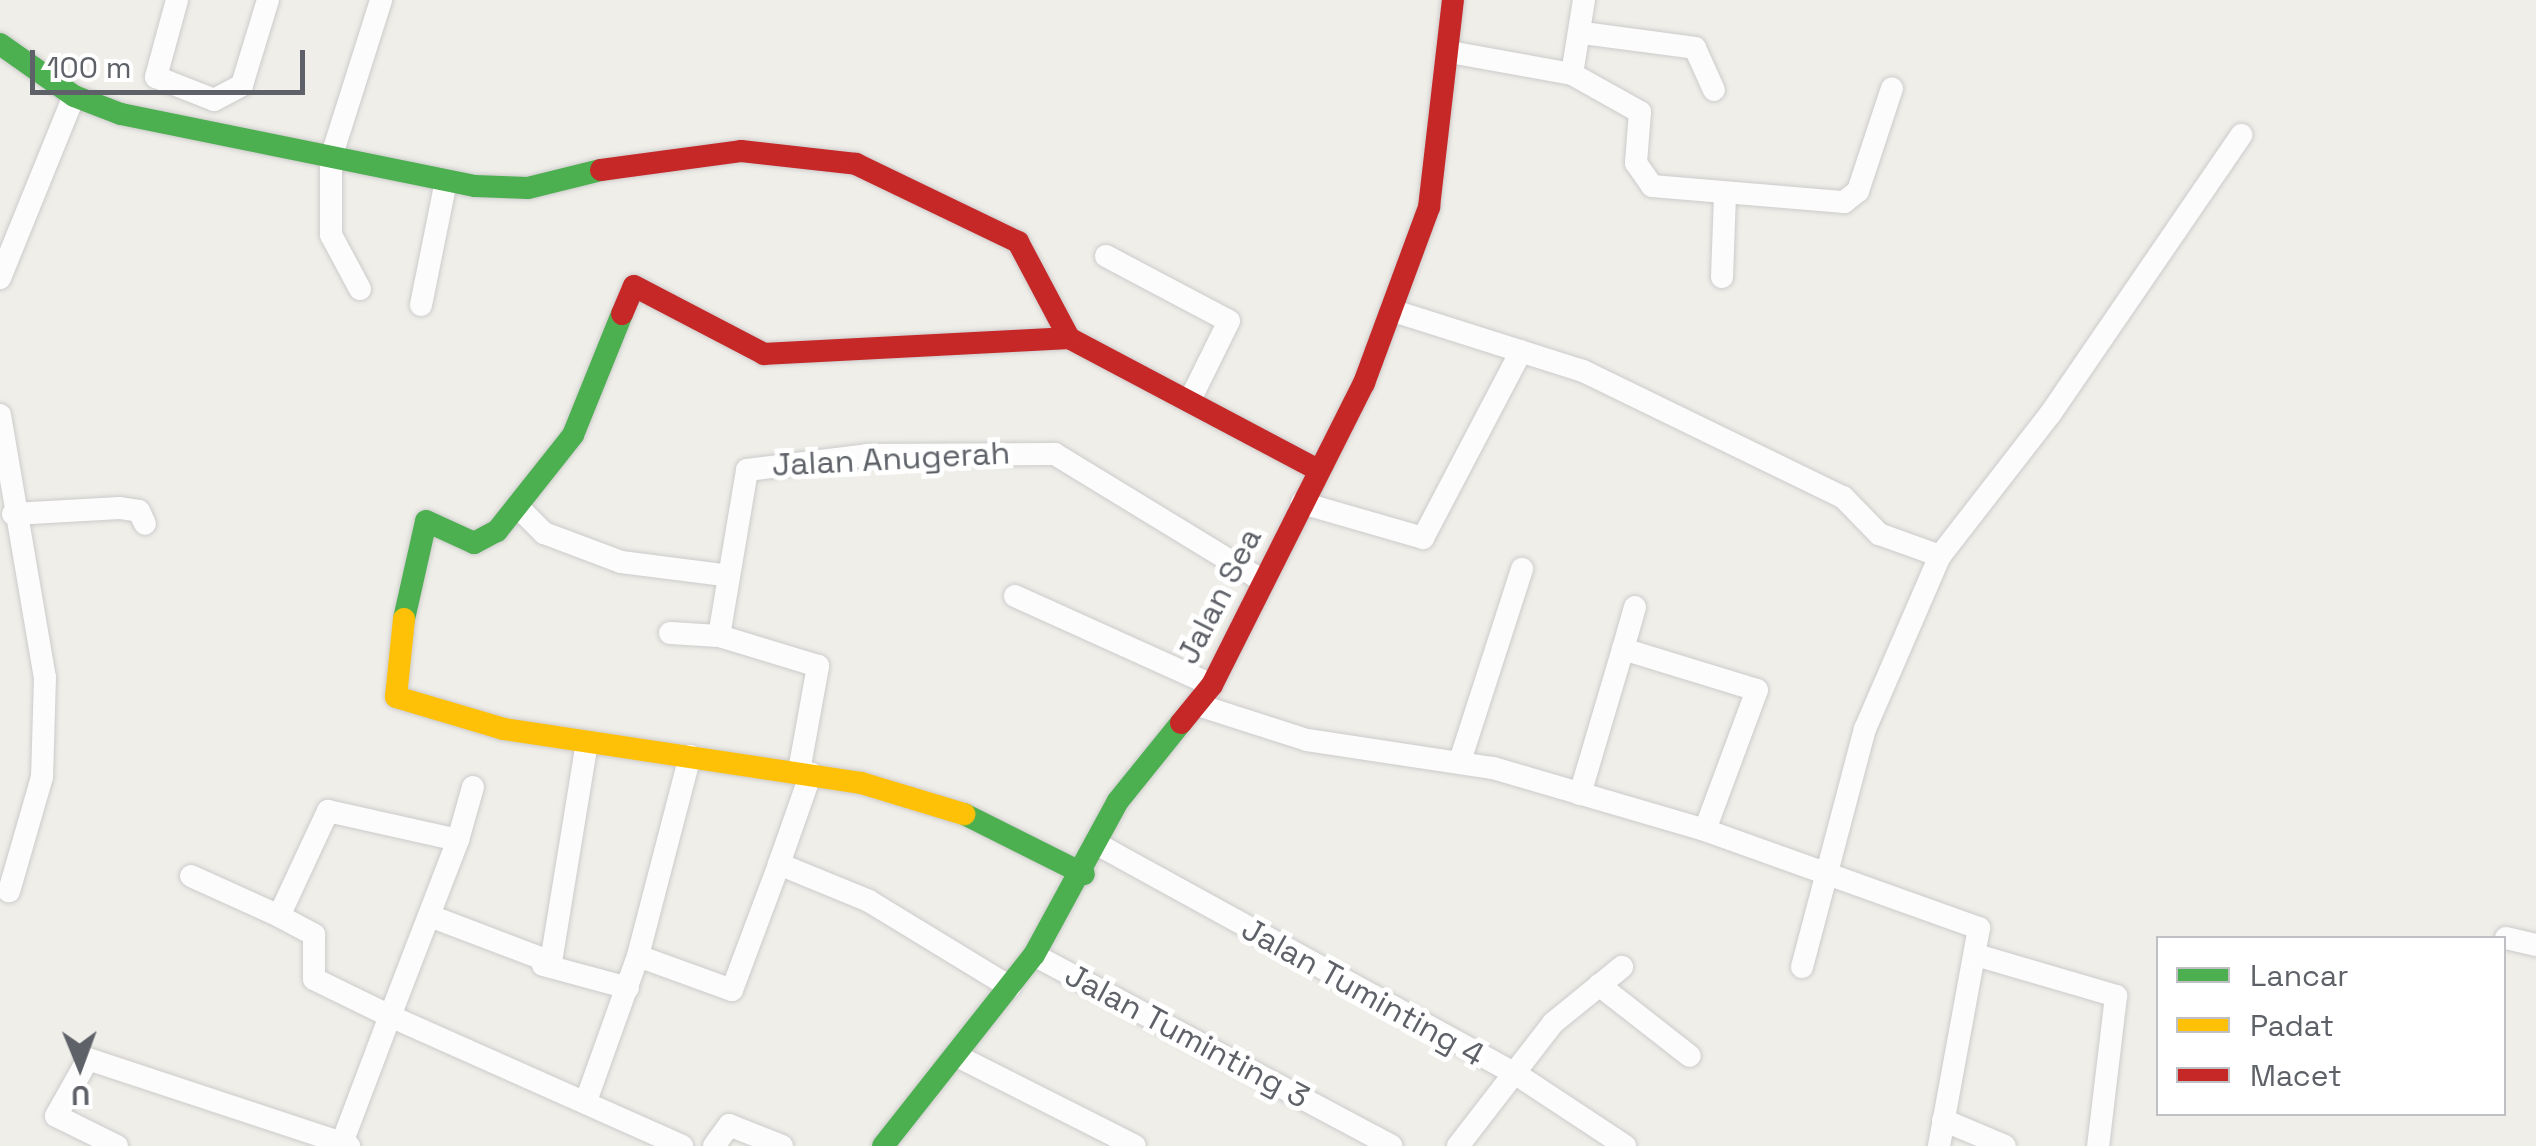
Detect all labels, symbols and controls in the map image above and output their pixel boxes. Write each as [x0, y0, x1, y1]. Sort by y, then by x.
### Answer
scale bar [35, 30, 310, 92]
text: 100 m [47, 48, 132, 87]
street label: Jalan Anugerah [771, 434, 1011, 484]
street label: Jalan Sea [1168, 522, 1270, 670]
street label: Jalan Tuminting 4 [1235, 909, 1491, 1075]
legend [2156, 936, 2506, 1116]
street label: Jalan Tuminting 3 [1058, 955, 1316, 1117]
text: Lancar [2250, 956, 2349, 995]
text: Padat [2250, 1006, 2334, 1045]
north arrow [30, 1016, 130, 1116]
text: Macet [2250, 1056, 2342, 1095]
text: U [71, 1078, 90, 1114]

